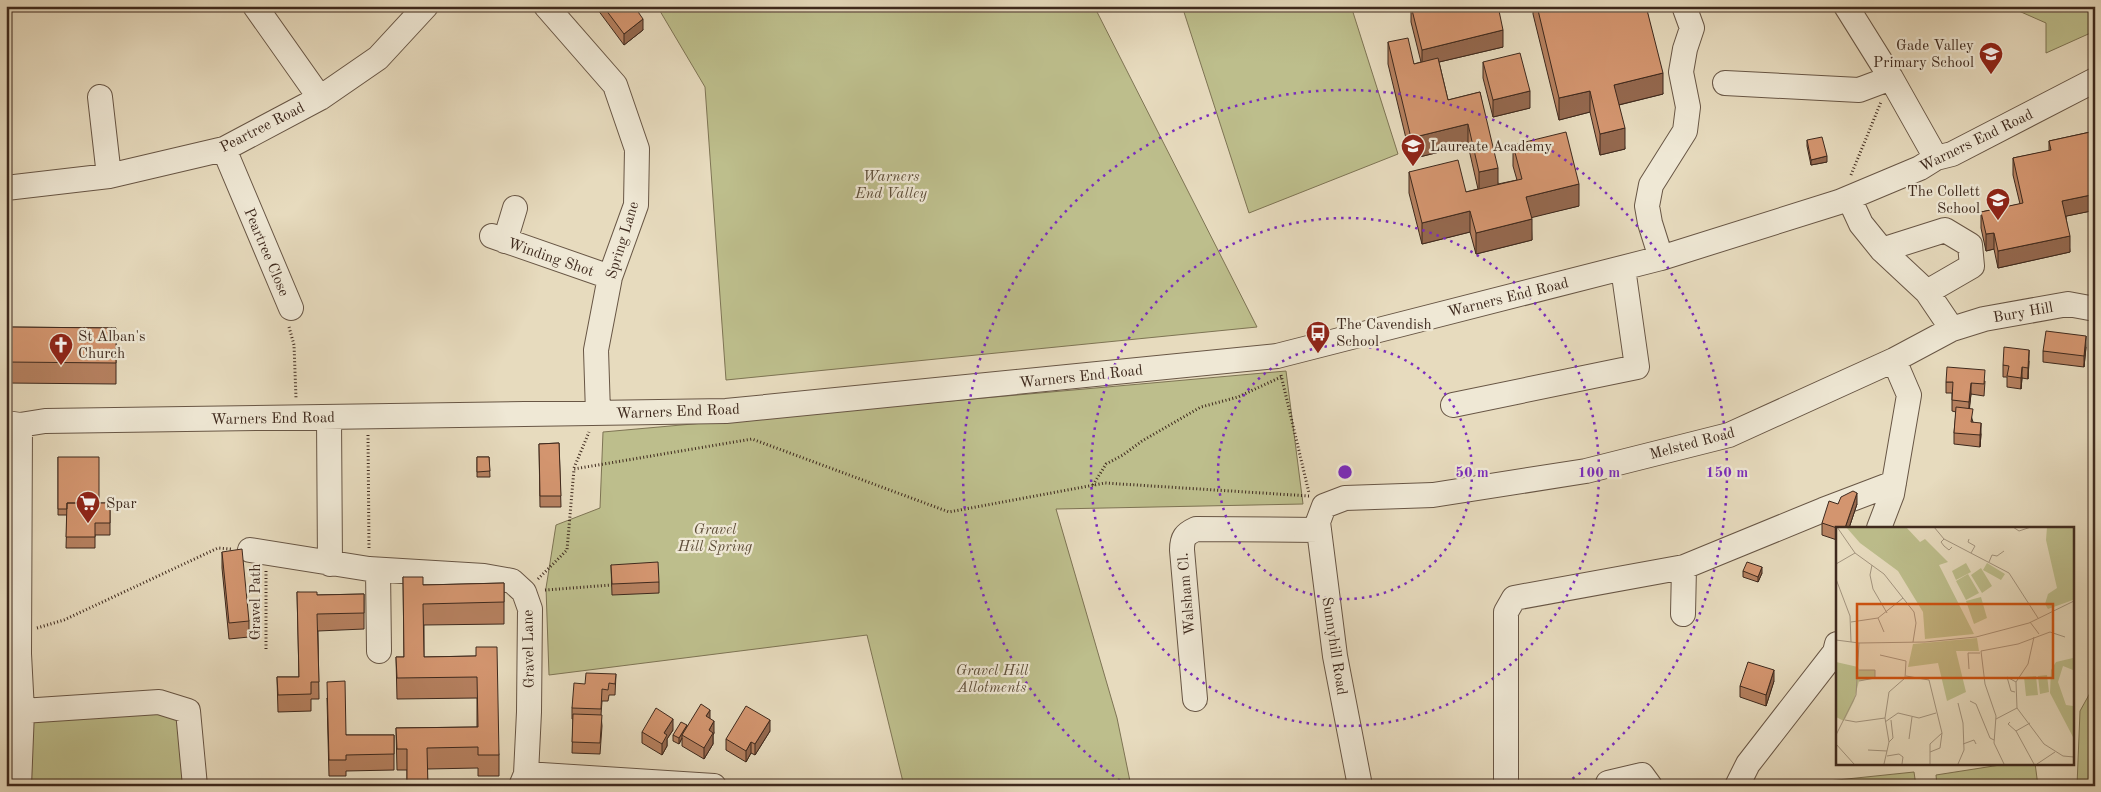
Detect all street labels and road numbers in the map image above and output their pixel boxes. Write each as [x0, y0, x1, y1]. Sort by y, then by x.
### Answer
street label: Peartree Road [218, 101, 308, 156]
street label: Warners End Road [1918, 107, 2036, 175]
street label: Spring Lane [605, 200, 642, 281]
street label: Peartree Close [240, 206, 291, 299]
street label: Winding Shot [506, 237, 595, 280]
street label: Warners End Road [1446, 276, 1571, 321]
street label: Bury Hill [1992, 301, 2054, 326]
street label: Warners End Road [1019, 364, 1144, 391]
street label: Warners End Road [616, 403, 741, 422]
street label: Warners End Road [211, 411, 335, 428]
street label: Melsted Road [1648, 426, 1737, 463]
street label: Walsham Cl. [1176, 552, 1199, 636]
street label: Gravel Path [249, 564, 264, 640]
street label: Sunnyhill Road [1318, 596, 1349, 697]
street label: Gravel Lane [521, 609, 538, 688]

